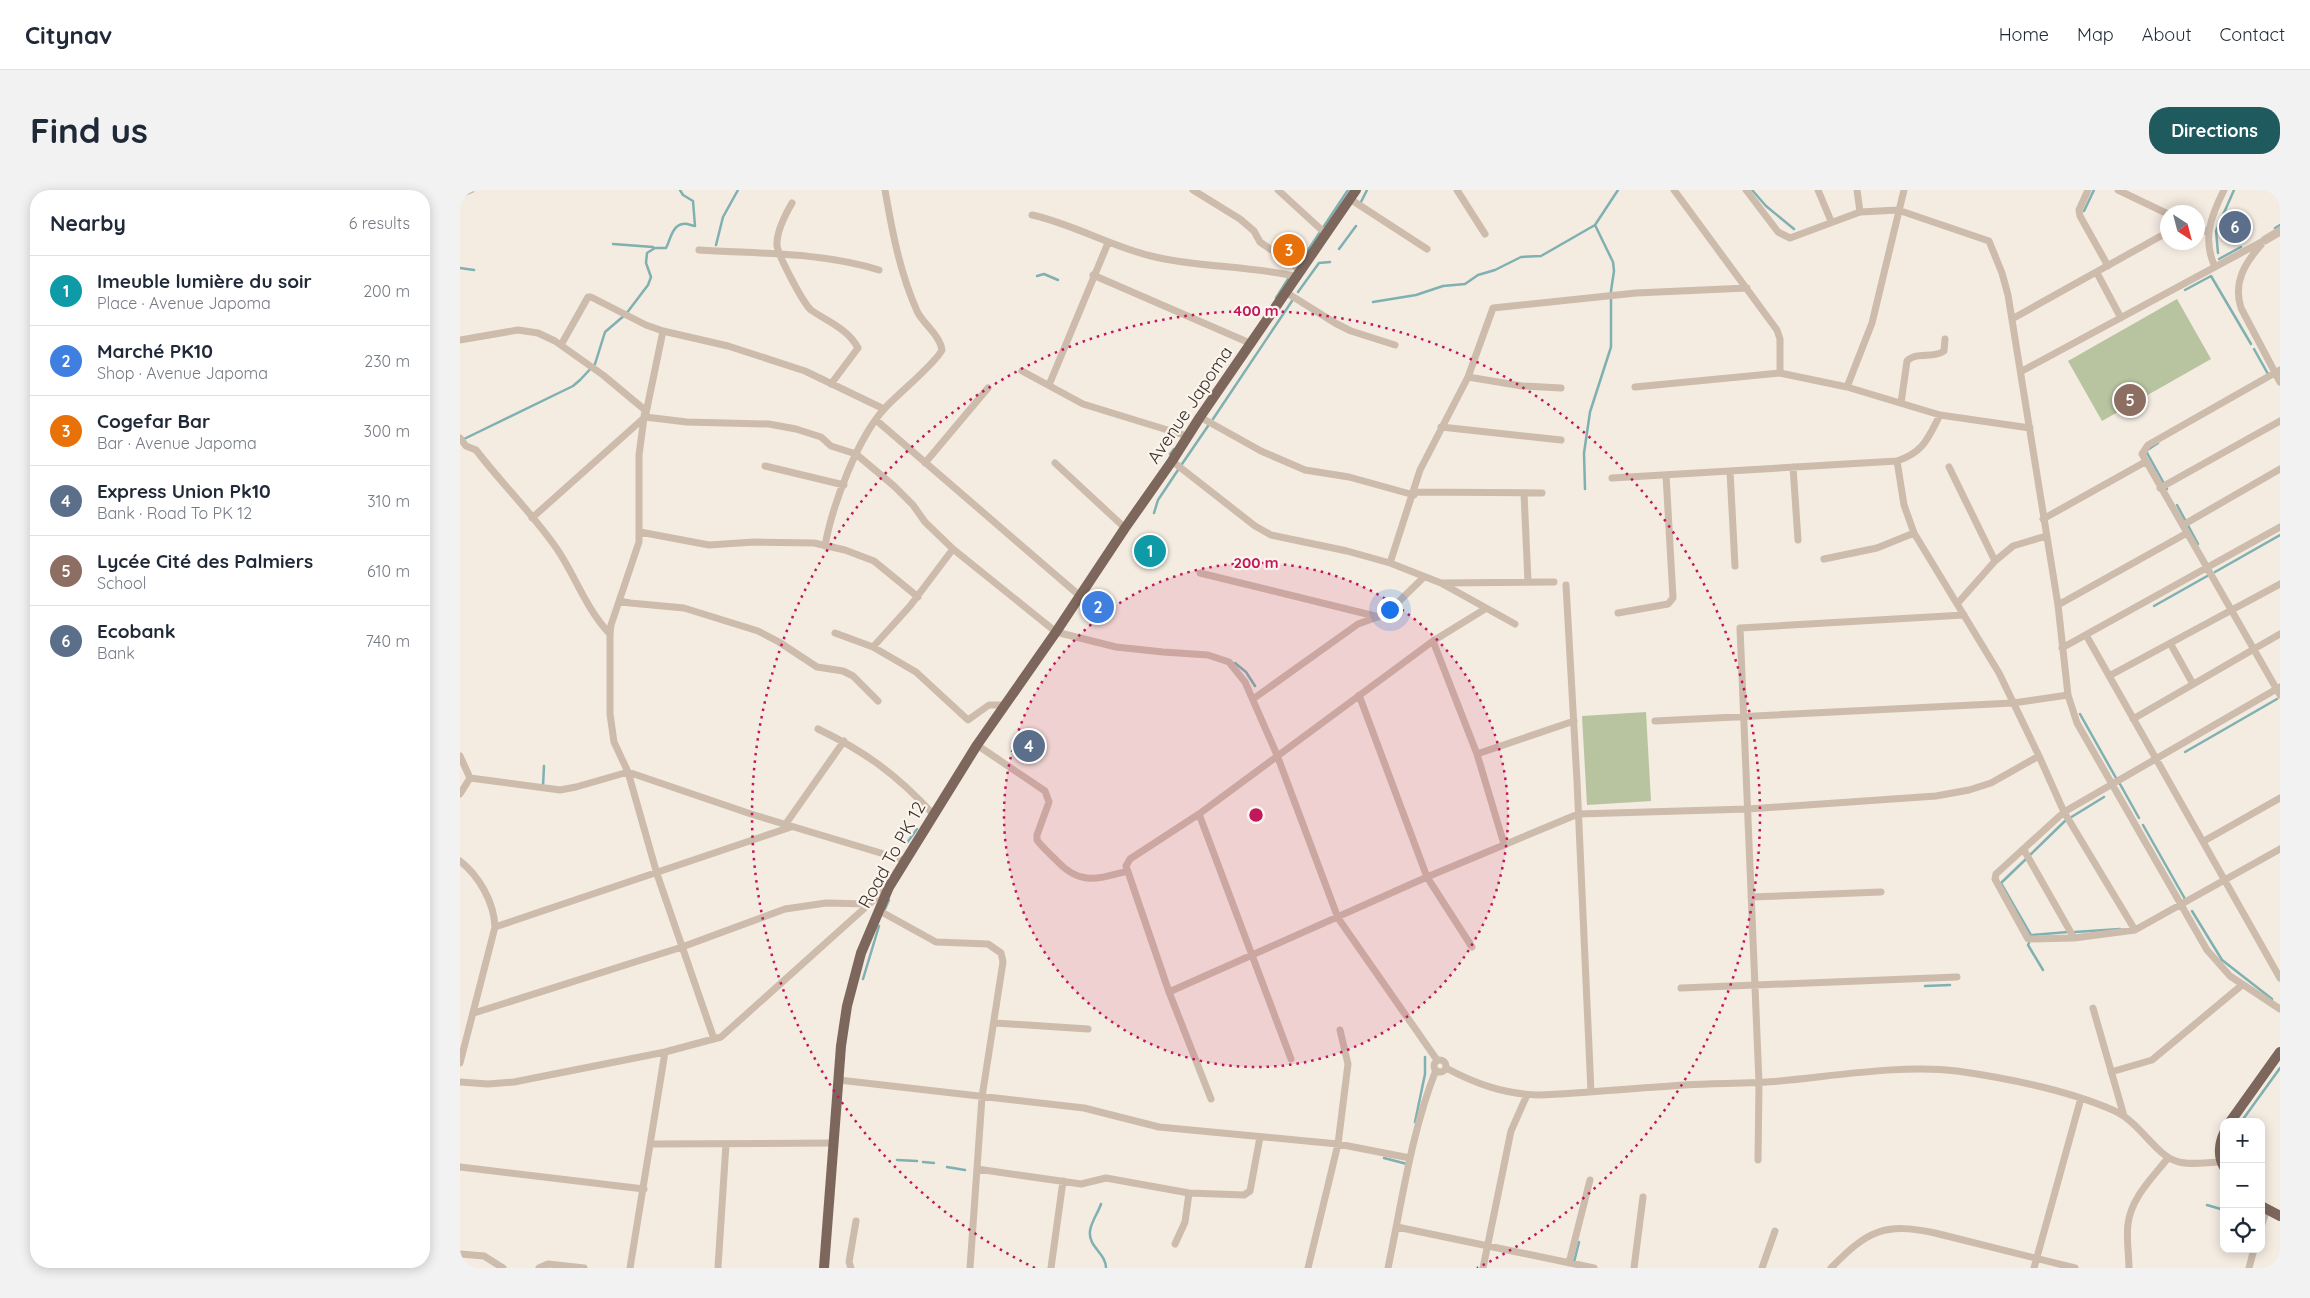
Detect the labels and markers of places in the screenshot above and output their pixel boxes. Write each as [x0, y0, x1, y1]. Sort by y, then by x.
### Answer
pin: 6 [2219, 208, 2251, 246]
pin: 3 [1273, 231, 1305, 269]
pin: 5 [2114, 381, 2146, 419]
pin: 1 [1134, 532, 1166, 570]
pin: 2 [1082, 588, 1114, 626]
pin: 4 [1013, 727, 1045, 765]
centre of rings [1247, 806, 1265, 824]

